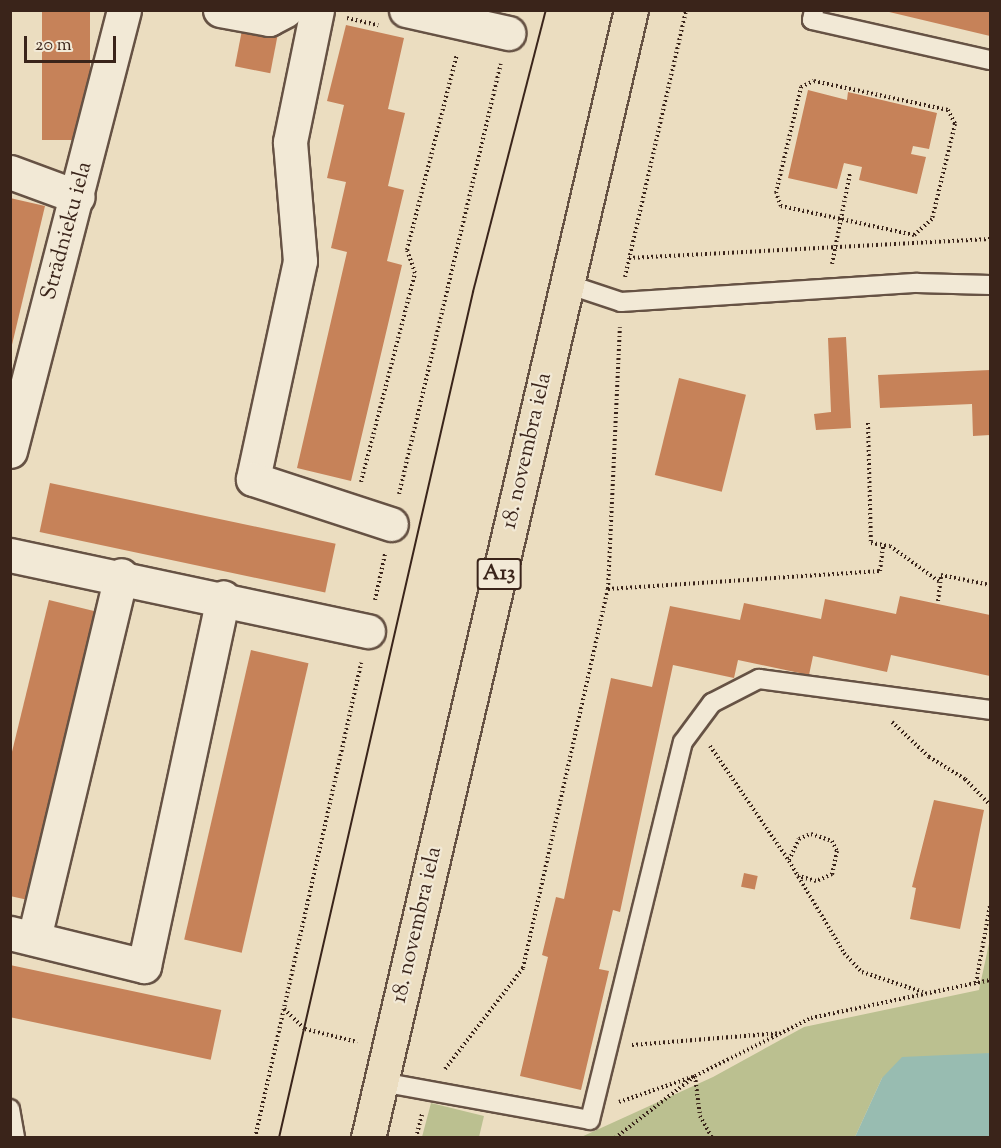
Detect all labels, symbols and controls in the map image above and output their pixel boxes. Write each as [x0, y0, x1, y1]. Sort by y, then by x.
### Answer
scale bar [27, 24, 118, 62]
text: 20 m [35, 33, 72, 59]
street label: Strādnieku iela [37, 159, 99, 303]
street label: 18. novembra iela [497, 370, 559, 532]
road number: A13 [476, 556, 522, 592]
street label: 18. novembra iela [387, 844, 449, 1006]

